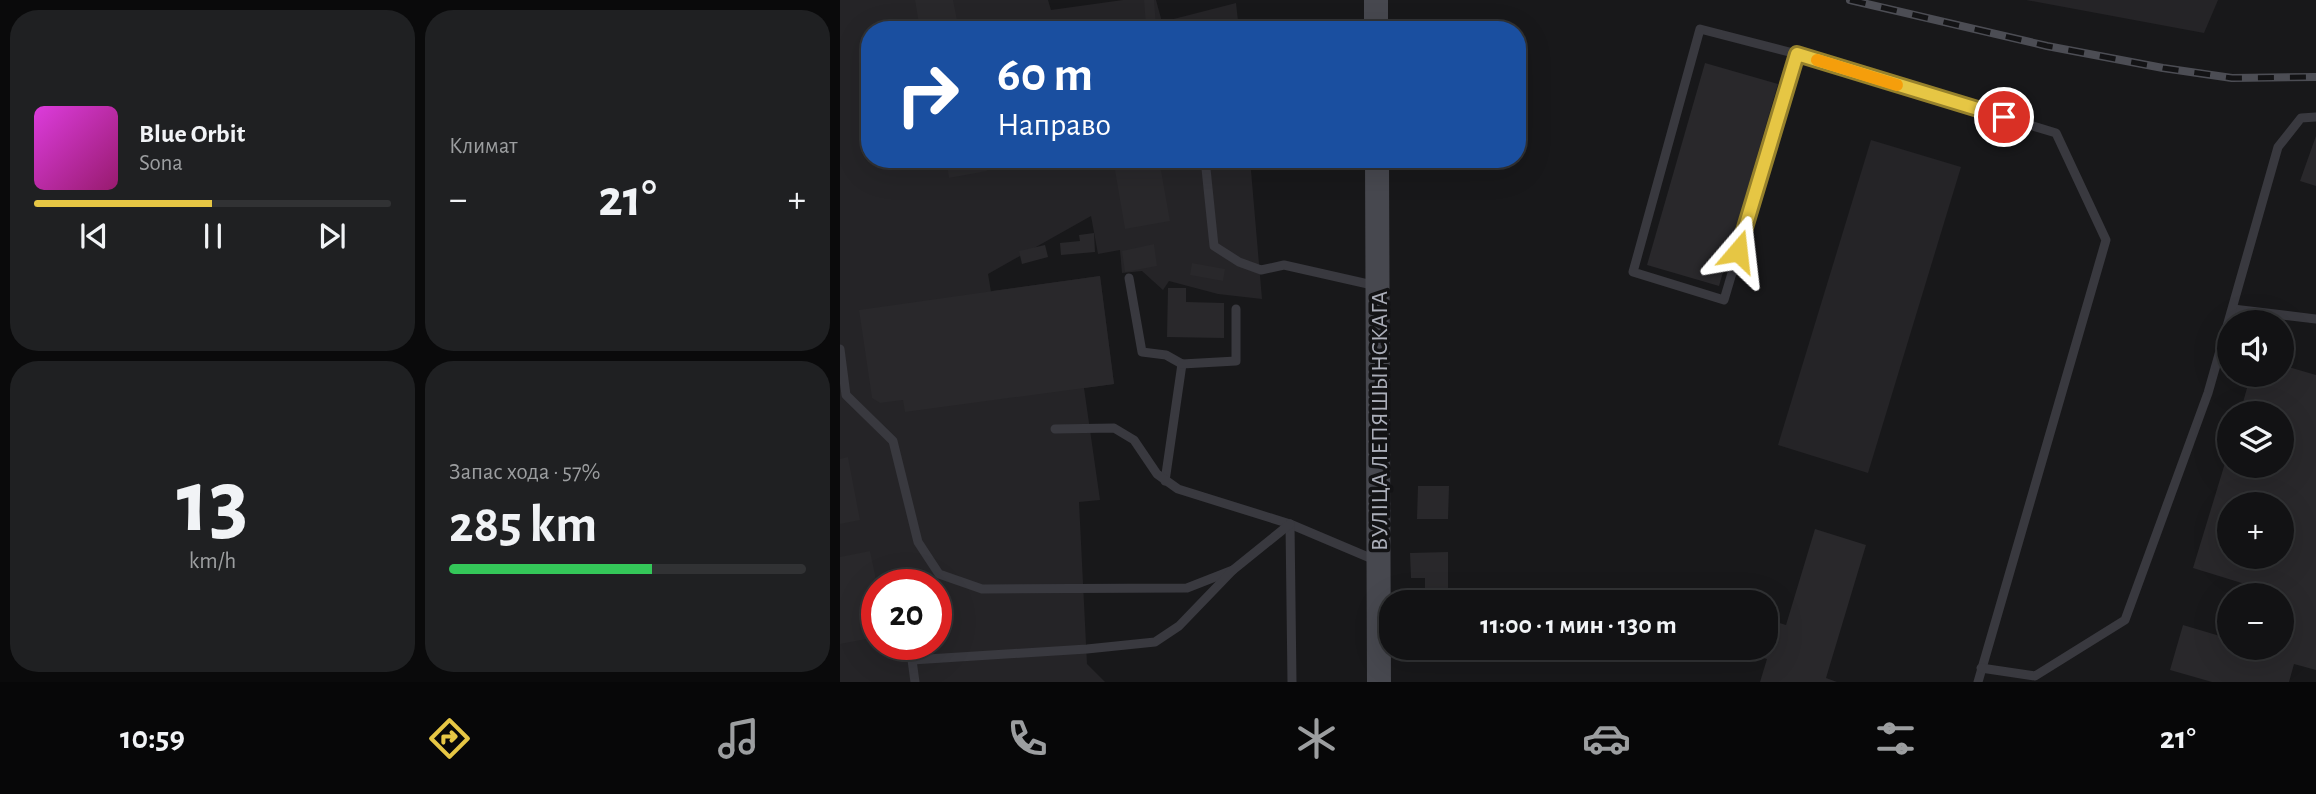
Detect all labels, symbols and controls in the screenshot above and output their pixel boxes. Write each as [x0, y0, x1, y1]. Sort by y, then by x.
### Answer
icon: right [882, 49, 973, 140]
text: 60 m [997, 51, 1093, 100]
pin [1974, 87, 2034, 147]
icon: arrive [1985, 98, 2023, 136]
text: Направо [997, 109, 1111, 141]
text: Blue Orbit [139, 121, 245, 147]
text: Климат [449, 135, 518, 158]
text: Sona [139, 152, 183, 175]
text: 21° [598, 173, 657, 225]
text: − [449, 181, 467, 219]
text: + [788, 181, 806, 219]
position arrow [1701, 214, 1775, 288]
icon: previous [75, 217, 113, 255]
icon: pause [194, 217, 232, 255]
icon: next [313, 217, 351, 255]
street label: ВУЛІЦА ЛЕПЯШЫНСКАГА [1368, 291, 1392, 551]
map controls [2217, 310, 2294, 660]
button: sound [2217, 310, 2294, 387]
button: layers [2217, 401, 2294, 478]
text: 13 [177, 457, 248, 548]
text: Запас хода · 57% [449, 461, 601, 484]
button: + [2217, 492, 2294, 569]
text: 285 km [449, 499, 597, 551]
text: km/h [189, 550, 236, 573]
speed limit sign: 20 [861, 569, 952, 660]
button: − [2217, 583, 2294, 660]
text: 11:00 · 1 мин · 130 m [1480, 612, 1677, 638]
icon: directions [425, 714, 474, 763]
icon: music [714, 714, 763, 763]
icon: phone [1003, 714, 1052, 763]
icon: climate [1292, 714, 1341, 763]
icon: car [1582, 714, 1631, 763]
icon: filters [1871, 714, 1920, 763]
text: 10:59 [120, 722, 185, 754]
text: 21° [2160, 722, 2196, 754]

